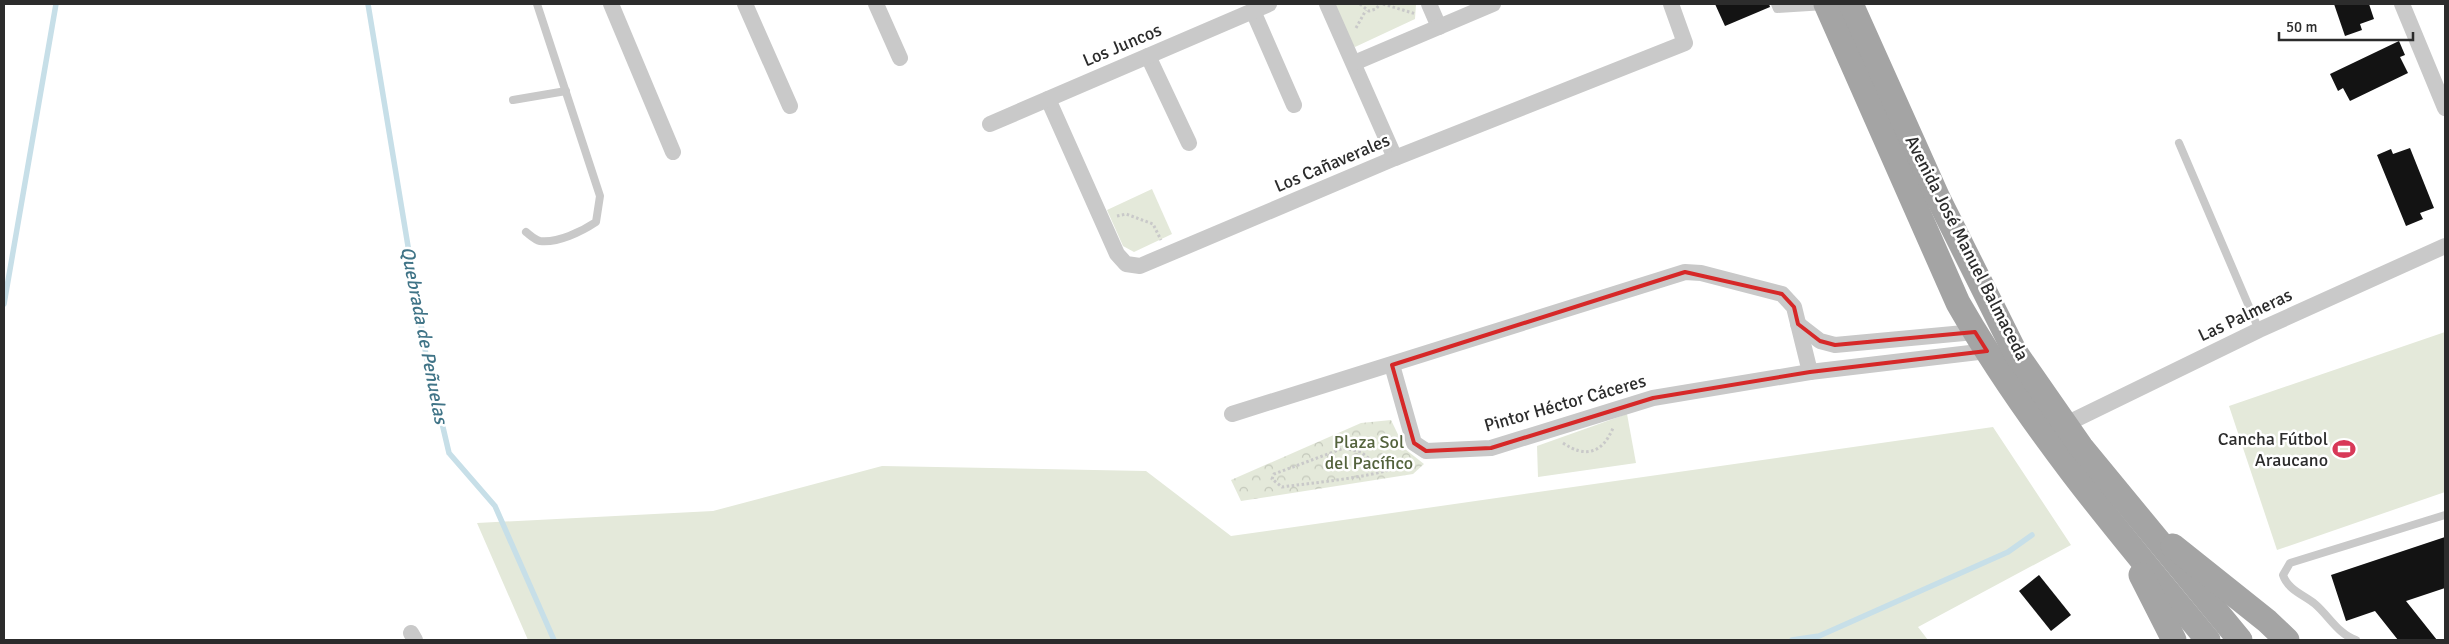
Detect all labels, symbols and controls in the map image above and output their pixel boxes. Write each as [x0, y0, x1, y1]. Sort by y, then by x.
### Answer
scale bar [2279, 10, 2413, 42]
text: 50 m [2286, 18, 2317, 36]
street label: Los Juncos [1079, 19, 1165, 71]
street label: Los Cañaverales [1271, 129, 1393, 197]
street label: Avenida José Manuel Balmaceda [1901, 132, 2033, 364]
water label: Quebrada de Peñuelas [395, 245, 453, 427]
street label: Las Palmeras [2194, 284, 2296, 346]
street label: Pintor Héctor Cáceres [1482, 369, 1648, 437]
place label: Cancha Fútbol Araucano [2218, 428, 2328, 471]
park label: Plaza Sol del Pacífico [1325, 431, 1413, 474]
sports icon: Cancha Fútbol Araucano [2331, 436, 2357, 462]

